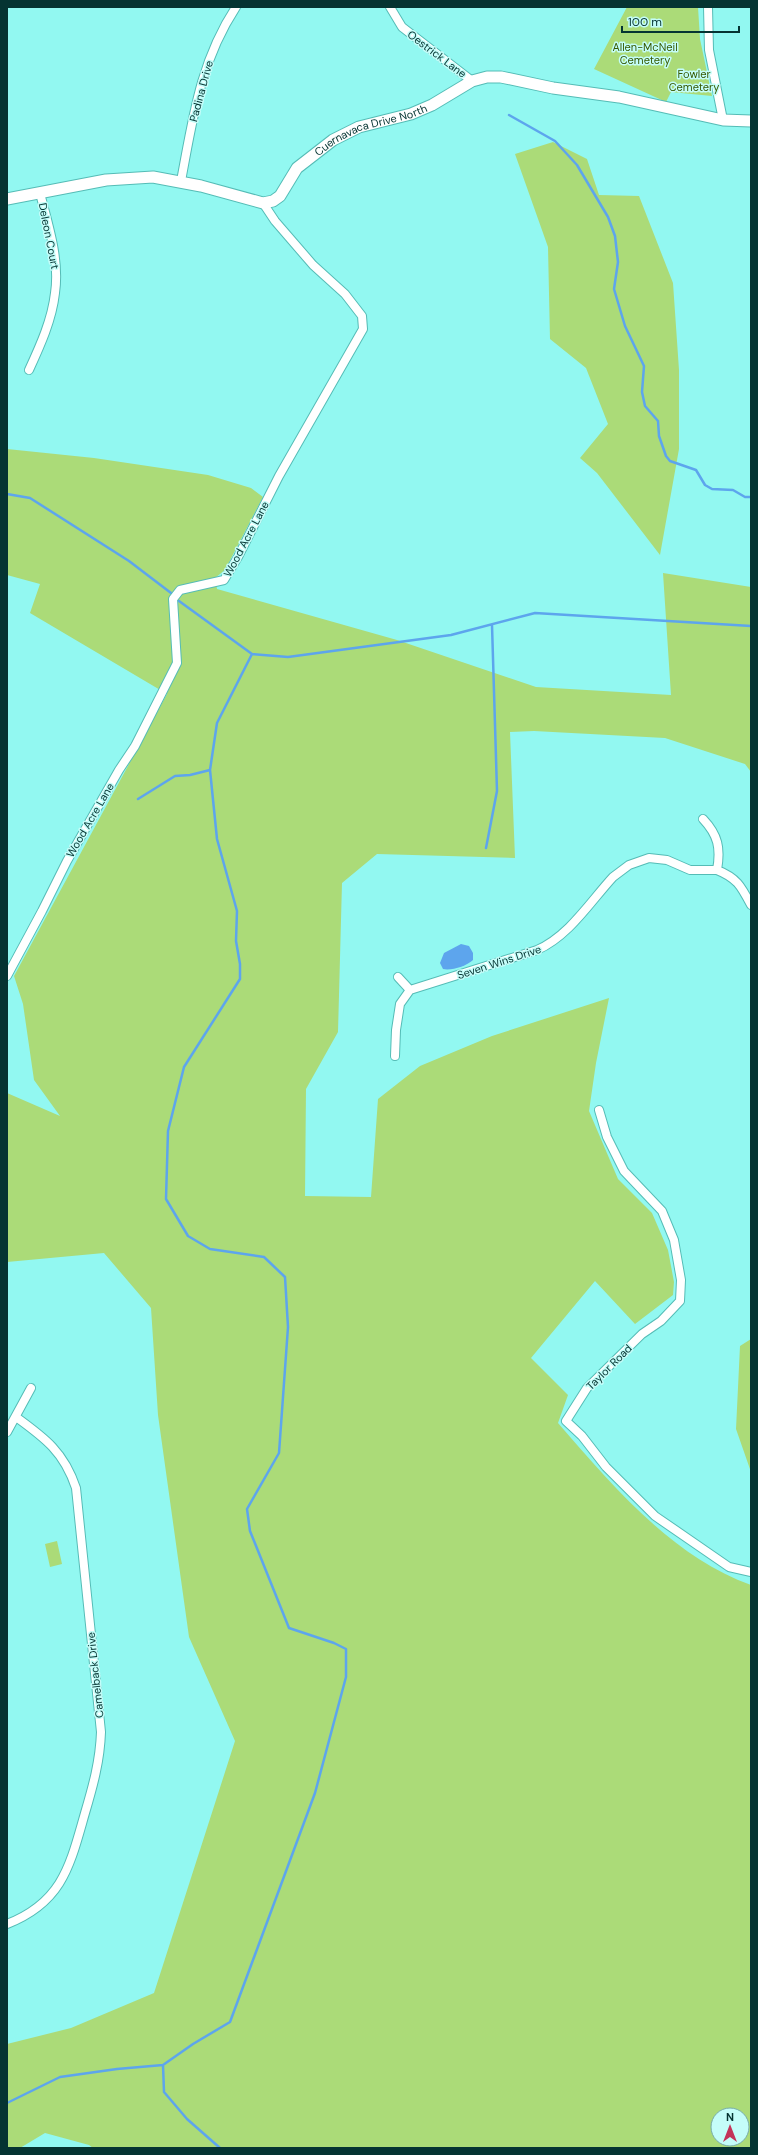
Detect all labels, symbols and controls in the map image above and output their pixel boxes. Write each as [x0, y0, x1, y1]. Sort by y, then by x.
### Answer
scale bar [622, 8, 739, 34]
text: 100 m [628, 14, 662, 30]
street label: Oestrick Lane [405, 27, 469, 81]
park label: Allen-McNeil Cemetery [612, 40, 678, 67]
street label: Padina Drive [186, 59, 216, 123]
park label: Fowler Cemetery [669, 67, 719, 94]
street label: Cuernavaca Drive North [311, 101, 429, 159]
street label: Deleon Court [36, 202, 62, 270]
street label: Wood Acre Lane [220, 499, 272, 579]
street label: Wood Acre Lane [63, 780, 117, 860]
street label: Seven Wins Drive [455, 942, 543, 982]
street label: Taylor Road [583, 1341, 635, 1393]
street label: Camelback Drive [84, 1631, 106, 1719]
north arrow [710, 2107, 750, 2147]
text: N [726, 2110, 734, 2124]

